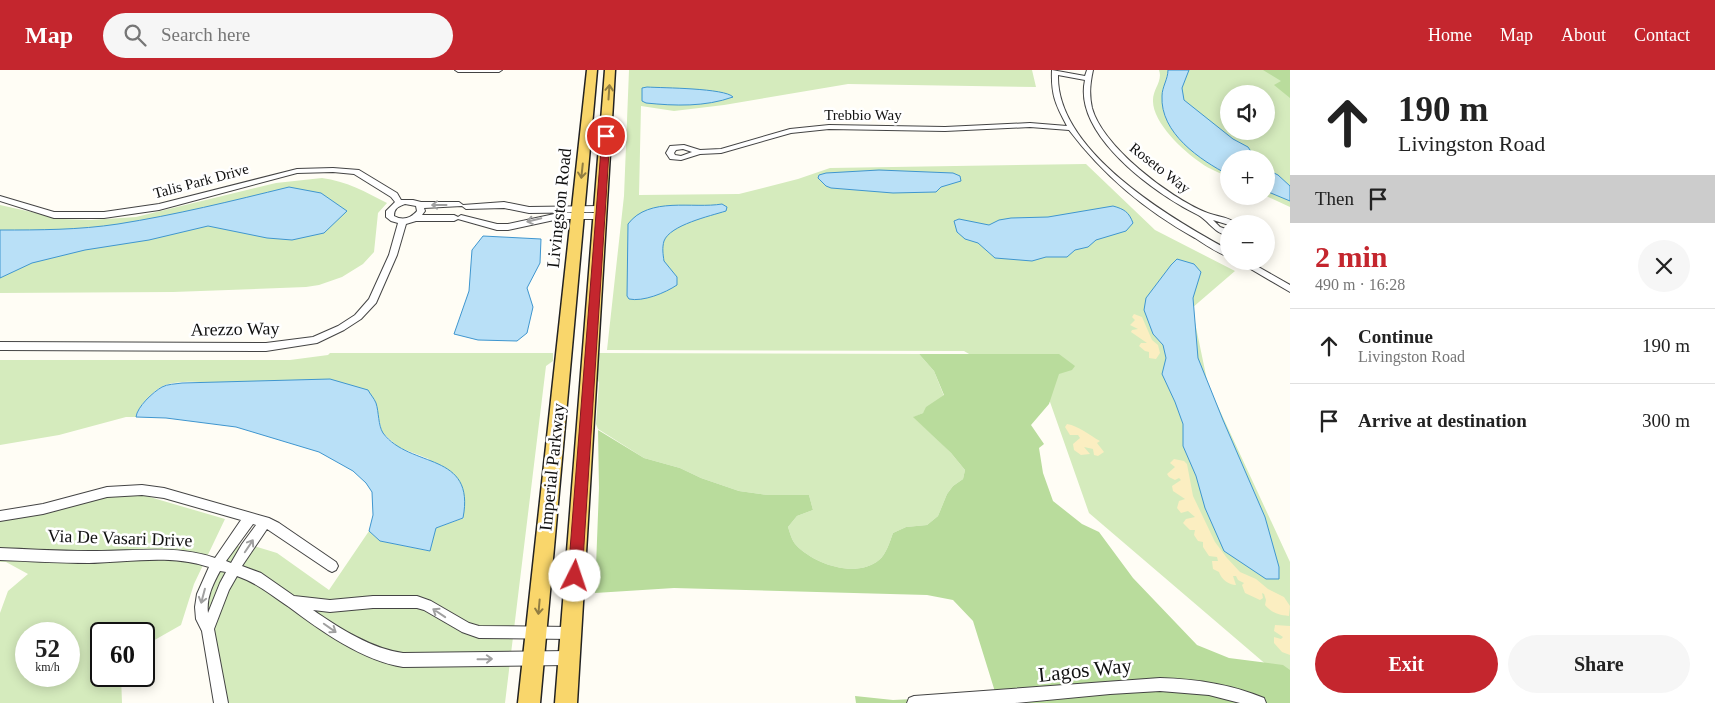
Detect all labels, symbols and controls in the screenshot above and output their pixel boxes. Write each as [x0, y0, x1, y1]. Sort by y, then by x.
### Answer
search box [103, 13, 453, 58]
icon: search [121, 21, 149, 49]
text: Map [25, 22, 73, 48]
text: Search here [161, 24, 250, 45]
text: Home [1428, 25, 1472, 45]
text: Map [1500, 25, 1533, 45]
text: About [1561, 25, 1606, 45]
text: Contact [1634, 25, 1690, 45]
one-way arrow [604, 84, 613, 100]
map controls [1220, 85, 1275, 270]
button: sound [1220, 85, 1275, 140]
icon: ahead [1315, 90, 1380, 155]
text: 190 m [1398, 90, 1488, 129]
street label: Trebbio Way [824, 107, 902, 123]
pin [585, 115, 627, 157]
icon: arrive [592, 122, 620, 150]
text: Livingston Road [1398, 131, 1545, 156]
street label: Roseto Way [1127, 139, 1194, 197]
street label: Livingston Road [543, 147, 575, 269]
button: + [1220, 150, 1275, 205]
street label: Talis Park Drive [152, 160, 251, 201]
one-way arrow [577, 162, 587, 178]
icon: arrive [1364, 185, 1392, 213]
text: Then [1315, 188, 1354, 209]
one-way arrow [432, 200, 448, 210]
button: − [1220, 215, 1275, 270]
one-way arrow [527, 216, 543, 225]
text: 2 min [1315, 240, 1388, 273]
button: close [1638, 240, 1690, 292]
text: 490 m · 16:28 [1315, 276, 1405, 293]
street label: Arezzo Way [190, 318, 280, 340]
text: Continue [1358, 326, 1433, 347]
icon: ahead [1315, 332, 1343, 360]
text: 190 m [1642, 335, 1690, 356]
text: Livingston Road [1358, 348, 1465, 365]
street label: Imperial Parkway [535, 402, 569, 532]
icon: arrive [1315, 407, 1343, 435]
text: Arrive at destination [1358, 410, 1527, 431]
text: 300 m [1642, 410, 1690, 431]
street label: Via De Vasari Drive [47, 525, 193, 551]
one-way arrow [244, 539, 254, 553]
position arrow [548, 549, 600, 601]
one-way arrow [198, 588, 207, 604]
one-way arrow [534, 599, 544, 615]
one-way arrow [432, 608, 446, 618]
speed limit sign: 60 [90, 622, 155, 687]
one-way arrow [323, 623, 337, 633]
text: 52 [35, 635, 60, 662]
button: Exit [1315, 635, 1498, 693]
button: Share [1508, 635, 1690, 693]
street label: Lagos Way [1037, 653, 1134, 687]
one-way arrow [476, 654, 492, 664]
text: km/h [35, 660, 60, 674]

